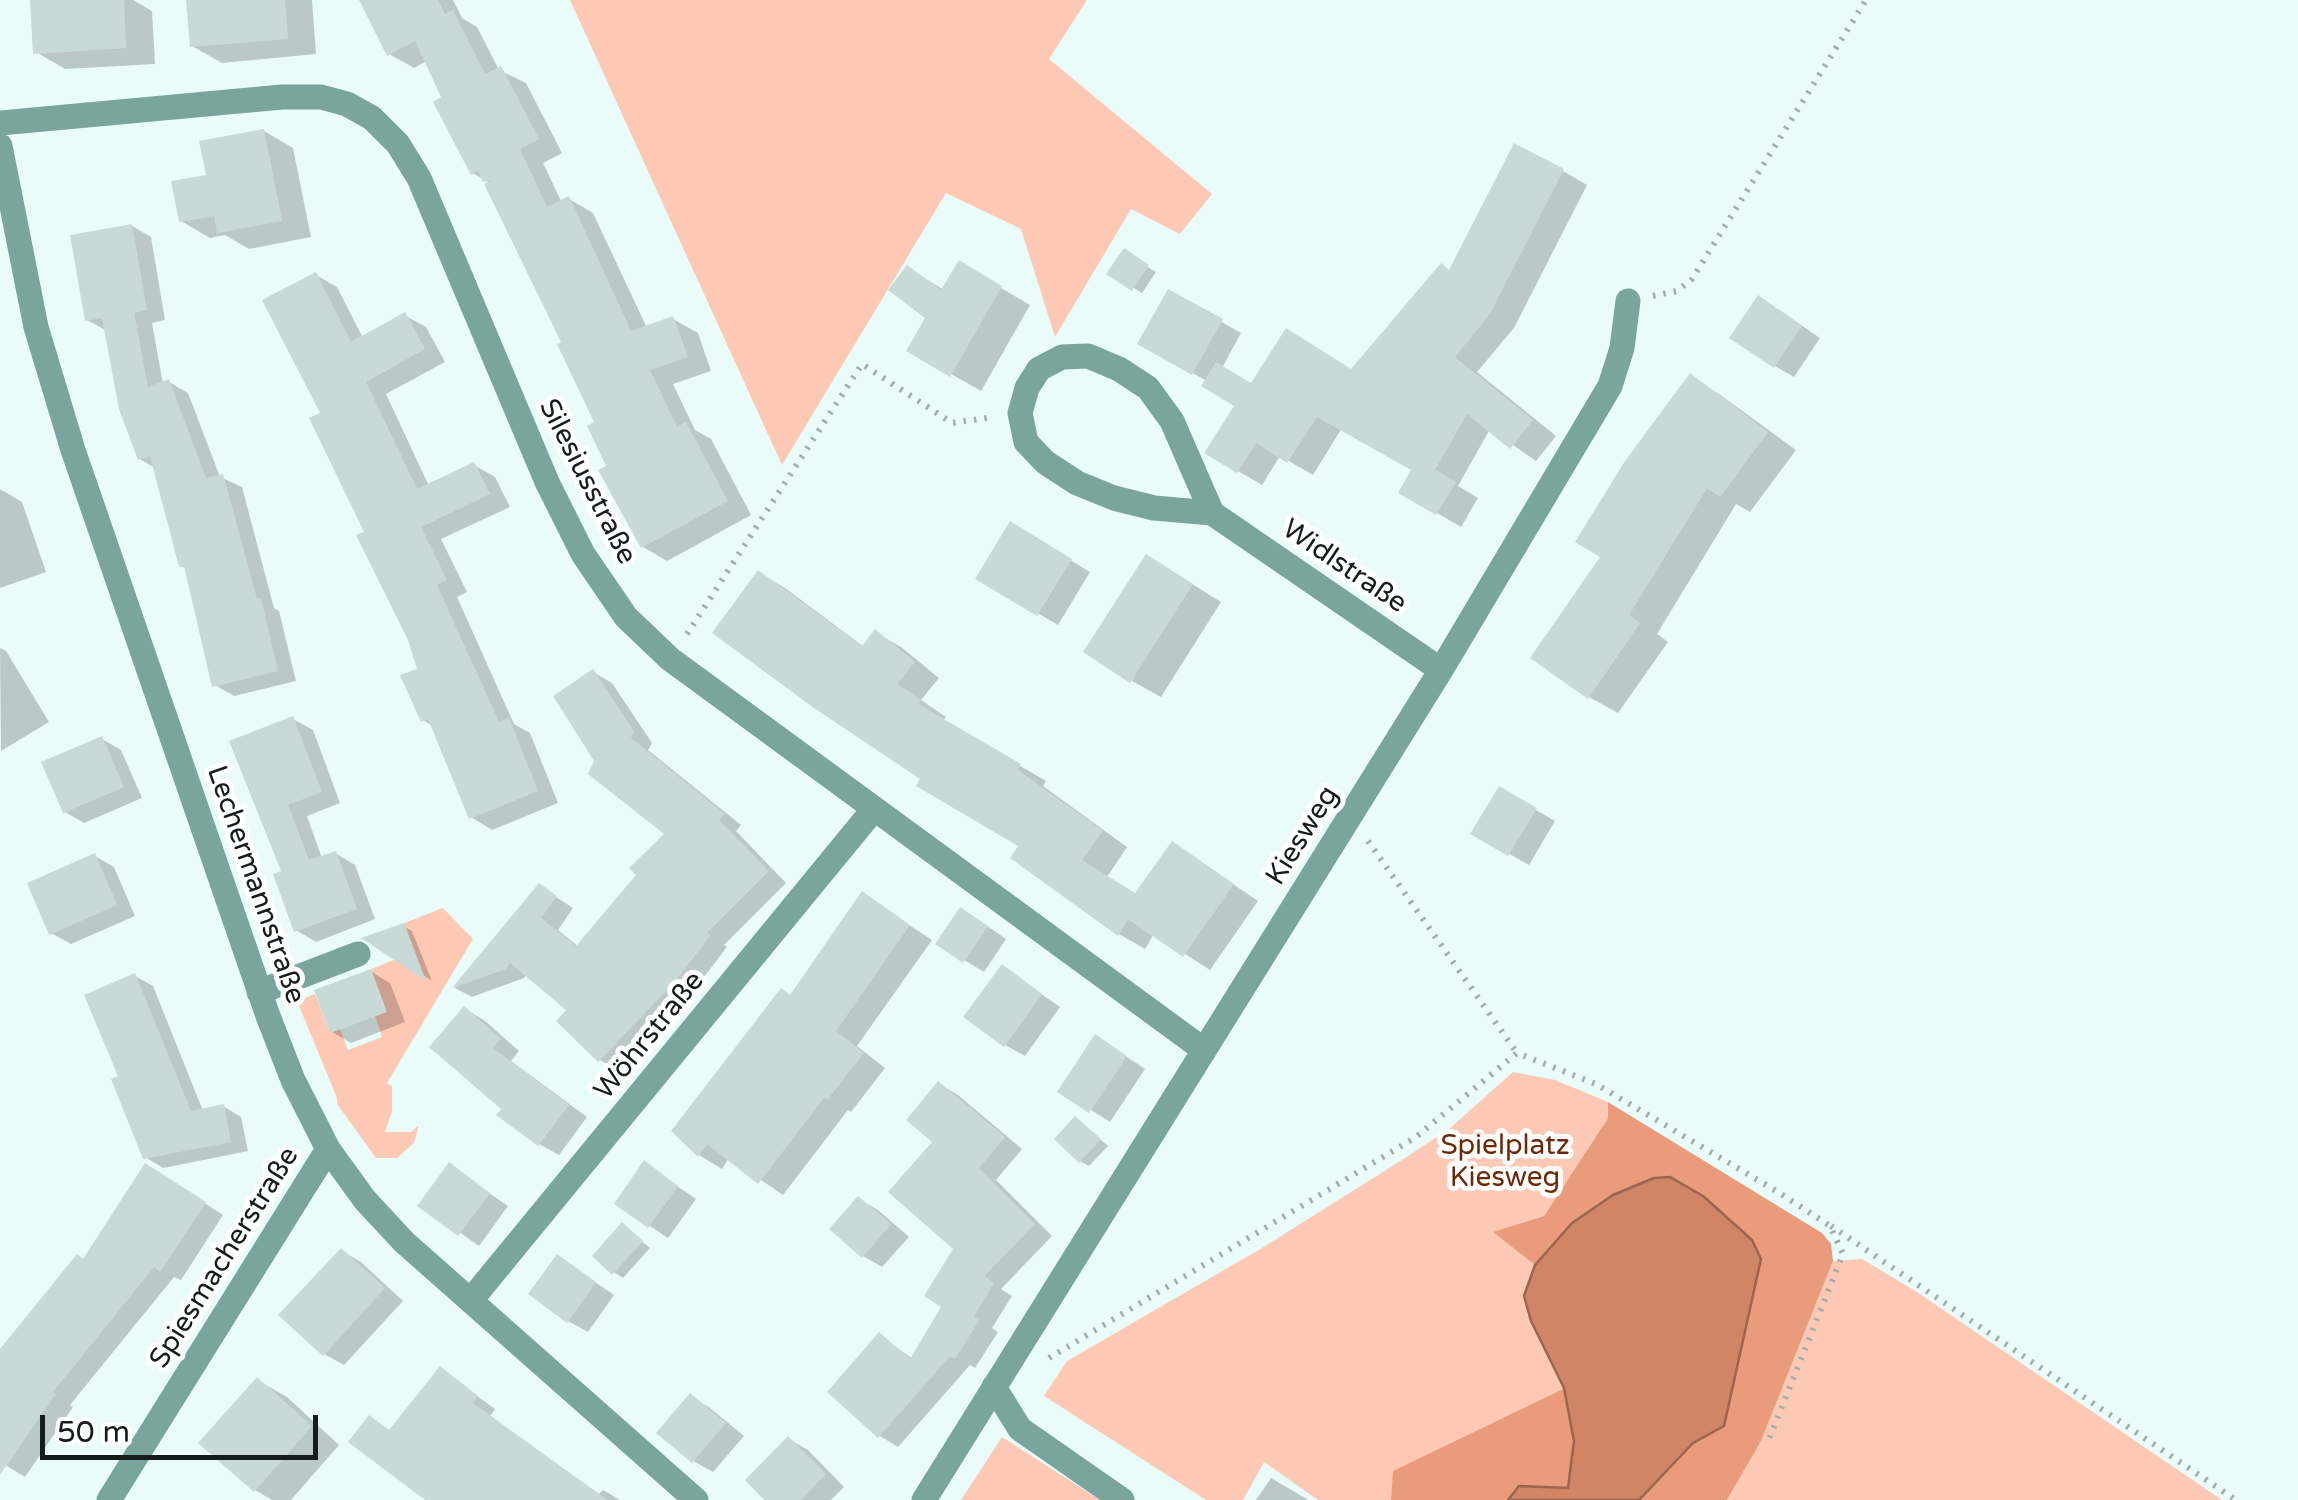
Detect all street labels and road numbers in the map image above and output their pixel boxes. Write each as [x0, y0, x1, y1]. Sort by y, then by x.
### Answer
street label: Silesiusstraße [531, 394, 643, 570]
street label: Widlstraße [1275, 513, 1413, 621]
street label: Lechermannstraße [199, 762, 311, 1008]
street label: Kiesweg [1260, 780, 1346, 892]
street label: Wöhrstraße [588, 965, 712, 1107]
street label: Spiesmacherstraße [143, 1141, 307, 1375]

